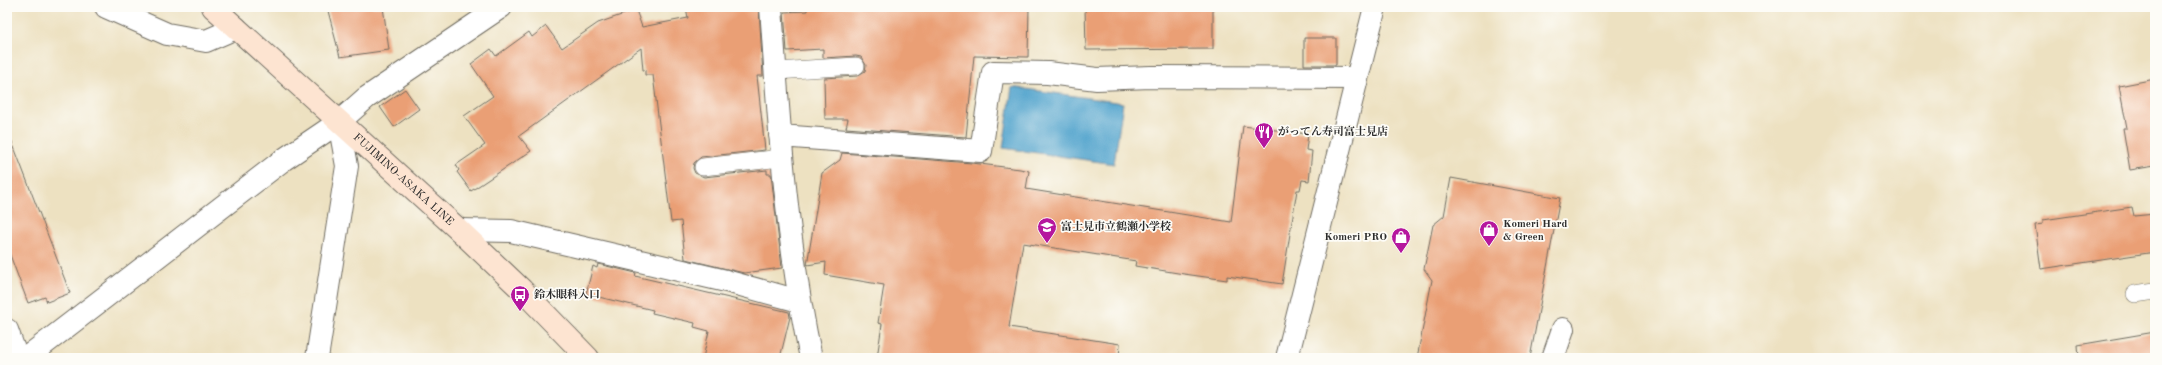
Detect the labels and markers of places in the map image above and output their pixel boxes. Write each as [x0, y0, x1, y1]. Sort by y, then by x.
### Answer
restaurant icon: がってん寿司富士見店 [1253, 121, 1275, 149]
place label: がってん寿司富士見店 [1278, 125, 1388, 138]
school or university icon: 富士見市立鶴瀬小学校 [1036, 216, 1058, 244]
shop icon: Komeri Hard & Green [1478, 219, 1500, 247]
place label: Komeri Hard & Green [1503, 219, 1568, 243]
place label: 富士見市立鶴瀬小学校 [1061, 220, 1171, 233]
shop icon: Komeri PRO [1390, 226, 1412, 254]
place label: Komeri PRO [1324, 232, 1387, 243]
bus stop icon: 鈴木眼科入口 [509, 284, 531, 312]
place label: 鈴木眼科入口 [534, 288, 600, 301]

